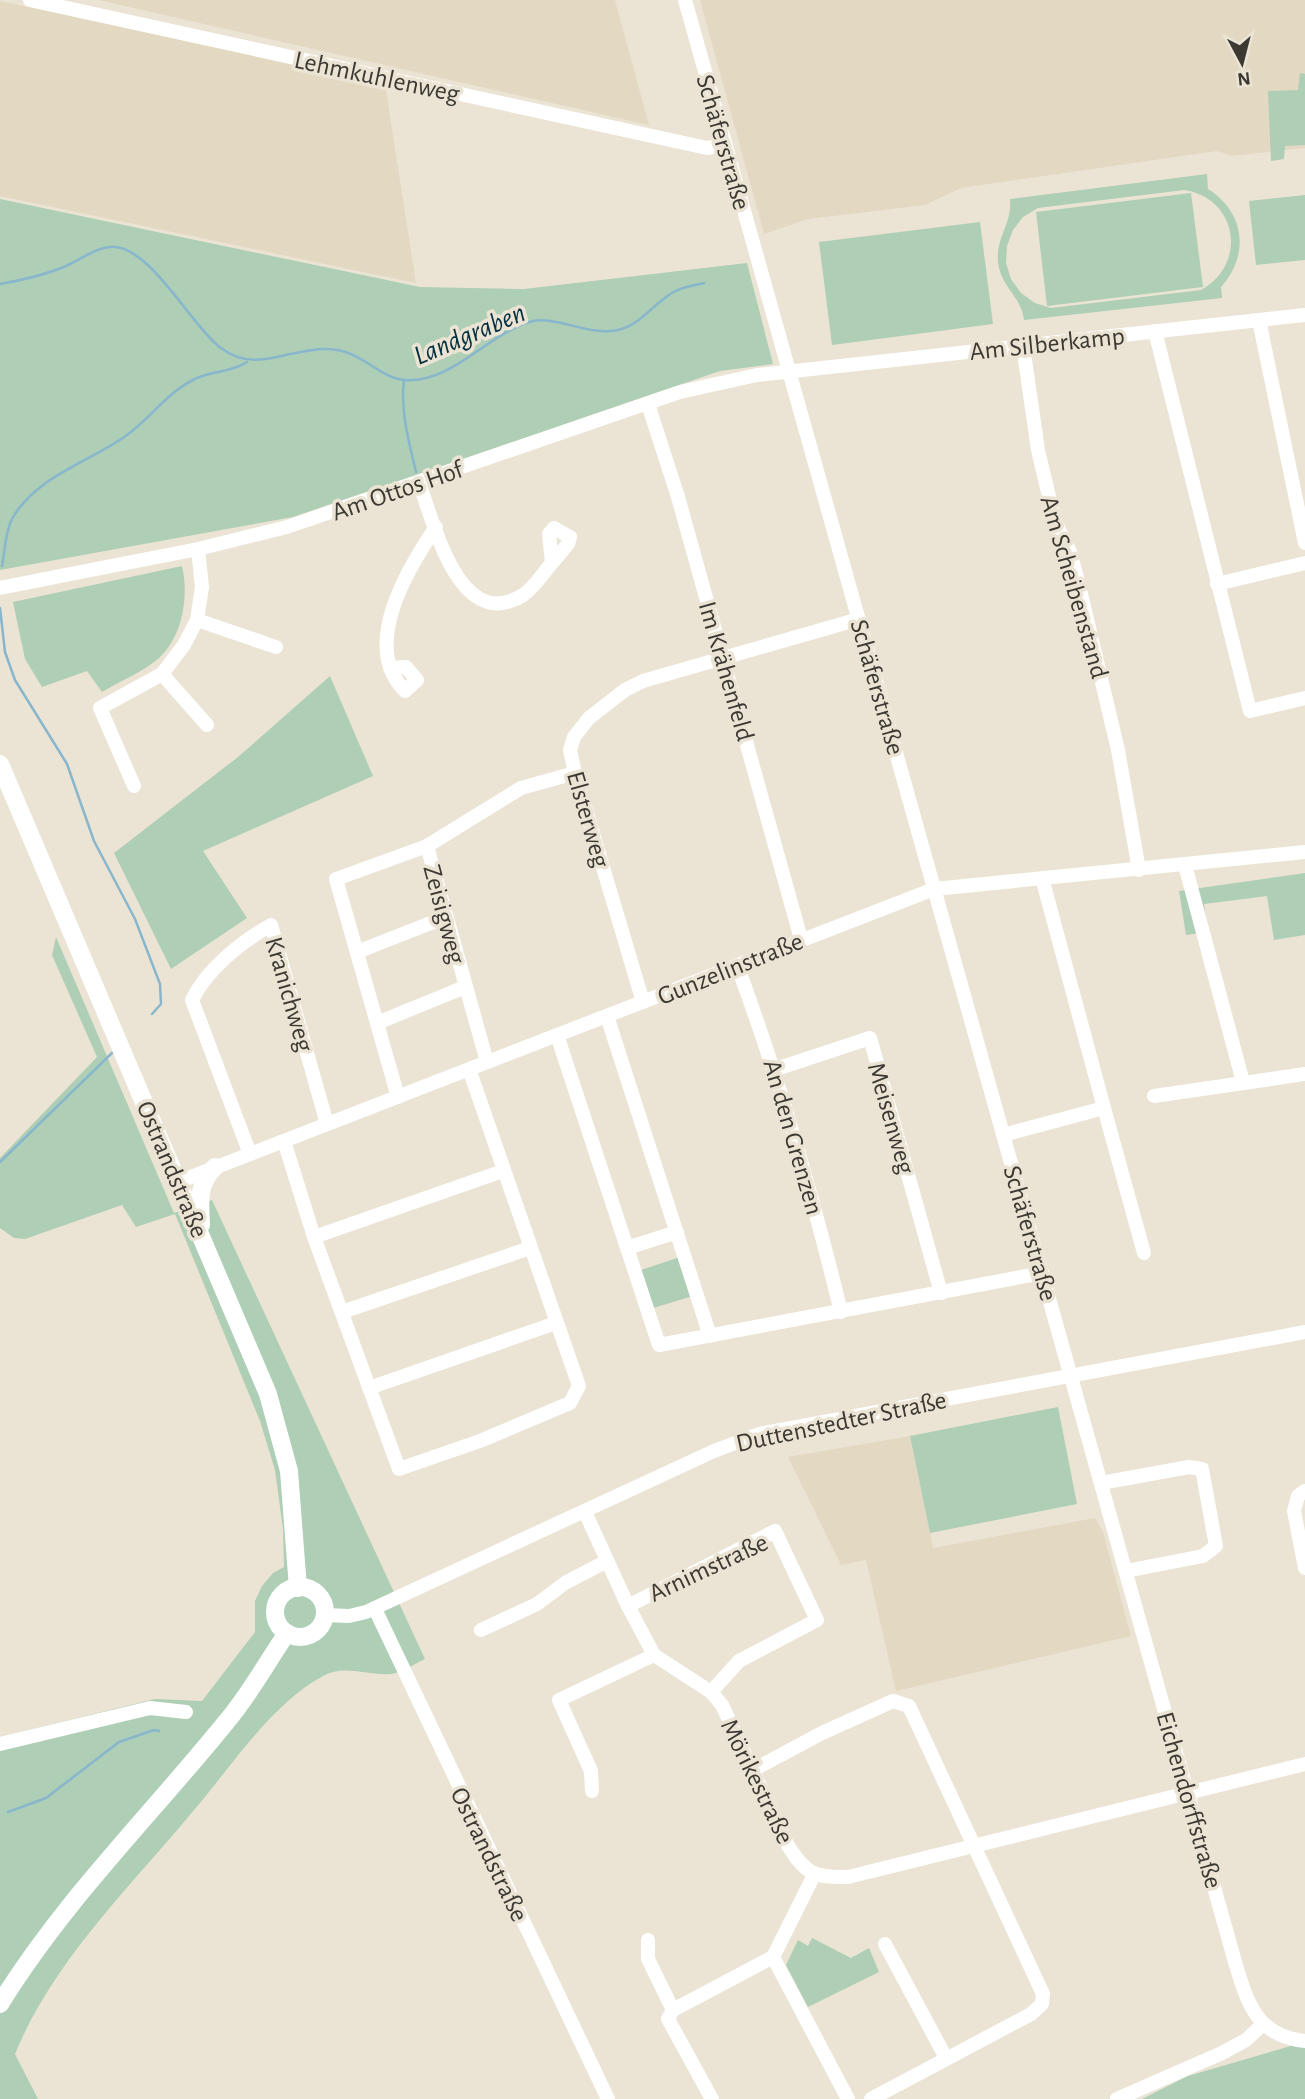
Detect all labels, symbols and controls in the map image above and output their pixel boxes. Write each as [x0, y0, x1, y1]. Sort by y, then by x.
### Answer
north arrow [1207, 28, 1277, 98]
street label: Lehmkuhlenweg [292, 47, 462, 107]
text: N [1236, 68, 1252, 89]
street label: Schäferstraße [691, 72, 755, 213]
water label: Landgraben [410, 299, 530, 371]
street label: Am Silberkamp [968, 323, 1126, 365]
street label: Am Ottos Hof [328, 456, 468, 525]
street label: Am Scheibenstand [1036, 493, 1113, 682]
street label: Im Krähenfeld [694, 599, 758, 744]
street label: Schäferstraße [845, 617, 909, 758]
street label: Elsterweg [562, 768, 614, 871]
street label: Zeisigweg [418, 862, 470, 967]
street label: Gunzelinstraße [654, 928, 807, 1010]
street label: Kranichweg [260, 934, 318, 1055]
street label: An den Grenzen [758, 1057, 828, 1218]
street label: Meisenweg [863, 1060, 919, 1177]
street label: Ostrandstraße [132, 1097, 213, 1242]
street label: Schäferstraße [998, 1163, 1062, 1304]
street label: Duttenstedter Straße [734, 1387, 949, 1457]
street label: Arnimstraße [645, 1529, 772, 1607]
street label: Eichendorffstraße [1151, 1709, 1227, 1891]
street label: Mörikestraße [716, 1715, 798, 1848]
street label: Ostrandstraße [445, 1783, 533, 1926]

